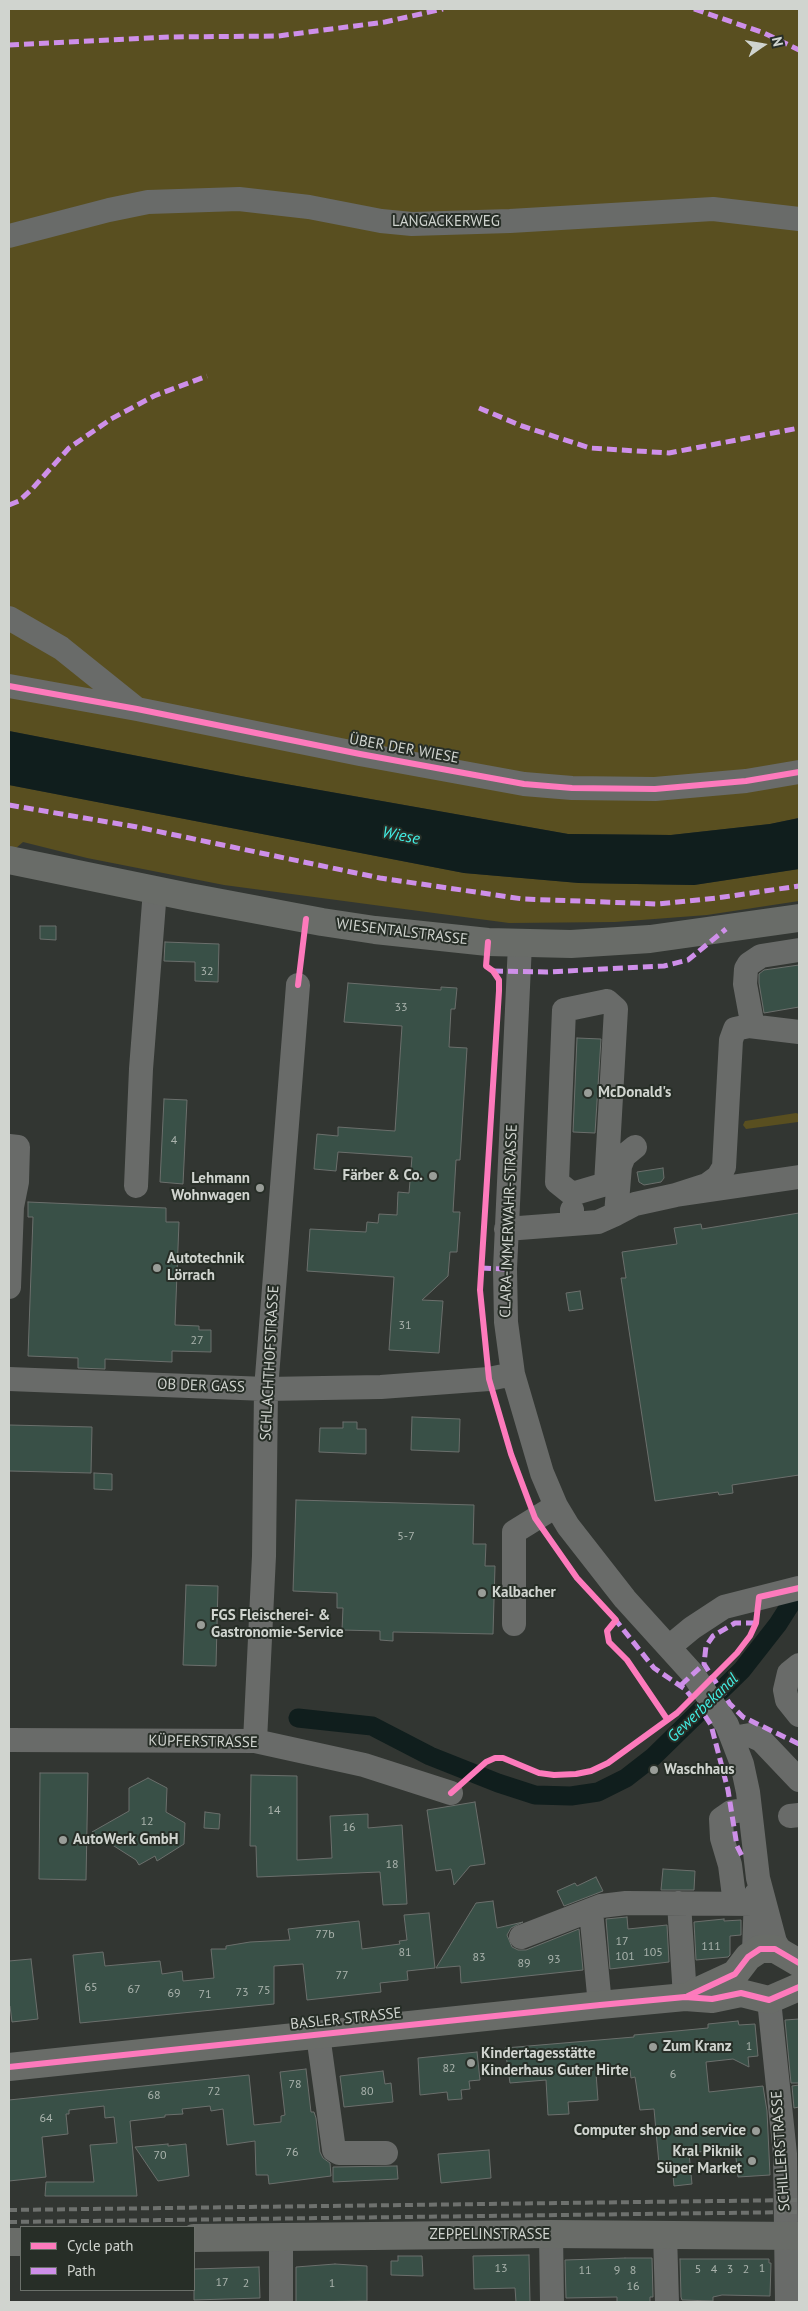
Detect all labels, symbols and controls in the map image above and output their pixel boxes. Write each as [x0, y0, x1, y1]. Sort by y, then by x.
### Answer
north arrow [738, 20, 788, 70]
text: N [768, 35, 787, 48]
street label: LANGACKERWEG [392, 213, 500, 231]
street label: ÜBER DER WIESE [348, 730, 460, 768]
water label: Wiese [381, 823, 421, 849]
street label: WIESENTALSTRASSE [335, 915, 469, 949]
house number: 32 [200, 965, 214, 979]
house number: 33 [394, 1001, 408, 1015]
place label: McDonald's [598, 1084, 671, 1102]
marker: McDonald's [582, 1087, 594, 1099]
street label: CLARA-IMMERWAHR-STRASSE [497, 1124, 521, 1318]
house number: 4 [171, 1134, 177, 1148]
place label: Färber & Co. [343, 1167, 423, 1185]
place label: Lehmann Wohnwagen [171, 1170, 250, 1205]
marker: Färber & Co. [427, 1170, 439, 1182]
marker: Lehmann Wohnwagen [254, 1182, 266, 1194]
place label: Autotechnik Lörrach [167, 1250, 244, 1285]
marker: Autotechnik Lörrach [151, 1262, 163, 1274]
street label: SCHLACHTHOFSTRASSE [257, 1285, 283, 1441]
house number: 31 [398, 1319, 412, 1333]
house number: 27 [190, 1334, 204, 1348]
street label: OB DER GASS [157, 1375, 245, 1397]
house number: 5-7 [397, 1530, 415, 1544]
place label: Kalbacher [492, 1584, 556, 1602]
marker: Kalbacher [476, 1587, 488, 1599]
place label: FGS Fleischerei- & Gastronomie-Service [211, 1607, 344, 1642]
marker: FGS Fleischerei- & Gastronomie-Service [195, 1619, 207, 1631]
water label: Gewerbekanal [664, 1669, 742, 1747]
street label: KÜPFERSTRASSE [148, 1732, 258, 1752]
place label: Waschhaus [664, 1761, 735, 1779]
marker: Waschhaus [648, 1764, 660, 1776]
house number: 14 [267, 1804, 281, 1818]
house number: 12 [140, 1815, 154, 1829]
house number: 16 [342, 1821, 356, 1835]
place label: AutoWerk GmbH [73, 1831, 179, 1849]
marker: AutoWerk GmbH [57, 1834, 69, 1846]
house number: 18 [385, 1858, 399, 1872]
house number: 77b [315, 1928, 335, 1942]
house number: 17 [615, 1935, 629, 1949]
house number: 111 [701, 1940, 721, 1954]
house number: 81 [398, 1946, 412, 1960]
house number: 105 [643, 1946, 663, 1960]
house number: 101 [615, 1950, 635, 1964]
house number: 83 [472, 1951, 486, 1965]
house number: 93 [547, 1953, 561, 1967]
house number: 89 [517, 1957, 531, 1971]
house number: 77 [335, 1969, 349, 1983]
house number: 65 [84, 1981, 98, 1995]
house number: 67 [127, 1983, 141, 1997]
house number: 75 [257, 1984, 271, 1998]
house number: 73 [235, 1986, 249, 2000]
house number: 69 [167, 1987, 181, 2001]
house number: 71 [198, 1988, 212, 2002]
street label: BASLER STRASSE [289, 2004, 403, 2034]
place label: Zum Kranz [663, 2038, 732, 2056]
house number: 1 [746, 2040, 752, 2054]
marker: Zum Kranz [647, 2041, 659, 2053]
place label: Kindertagesstätte Kinderhaus Guter Hirte [481, 2045, 629, 2080]
marker: Kindertagesstätte Kinderhaus Guter Hirte [465, 2057, 477, 2069]
house number: 82 [442, 2062, 456, 2076]
house number: 6 [670, 2068, 676, 2082]
house number: 78 [288, 2078, 302, 2092]
house number: 72 [207, 2085, 221, 2099]
house number: 80 [360, 2085, 374, 2099]
house number: 68 [147, 2089, 161, 2103]
street label: SCHILLERSTRASSE [768, 2090, 794, 2212]
house number: 64 [39, 2112, 53, 2126]
place label: Computer shop and service [574, 2122, 746, 2140]
marker: Computer shop and service [750, 2125, 762, 2137]
place label: Kral Piknik Süper Market [656, 2143, 742, 2178]
house number: 76 [285, 2146, 299, 2160]
house number: 70 [153, 2149, 167, 2163]
marker: Kral Piknik Süper Market [746, 2155, 758, 2167]
legend [20, 2226, 195, 2291]
street label: ZEPPELINSTRASSE [430, 2226, 550, 2244]
text: Cycle path [67, 2236, 133, 2255]
text: Path [67, 2261, 96, 2280]
house number: 13 [494, 2262, 508, 2276]
house number: 1 [759, 2262, 765, 2276]
house number: 5 [695, 2263, 701, 2277]
house number: 4 [711, 2263, 717, 2277]
house number: 3 [727, 2263, 733, 2277]
house number: 2 [743, 2263, 749, 2277]
house number: 11 [578, 2264, 592, 2278]
house number: 9 [614, 2264, 620, 2278]
house number: 8 [630, 2264, 636, 2278]
house number: 17 [215, 2276, 229, 2290]
house number: 2 [243, 2277, 249, 2291]
house number: 1 [329, 2277, 335, 2291]
house number: 16 [626, 2280, 640, 2294]

